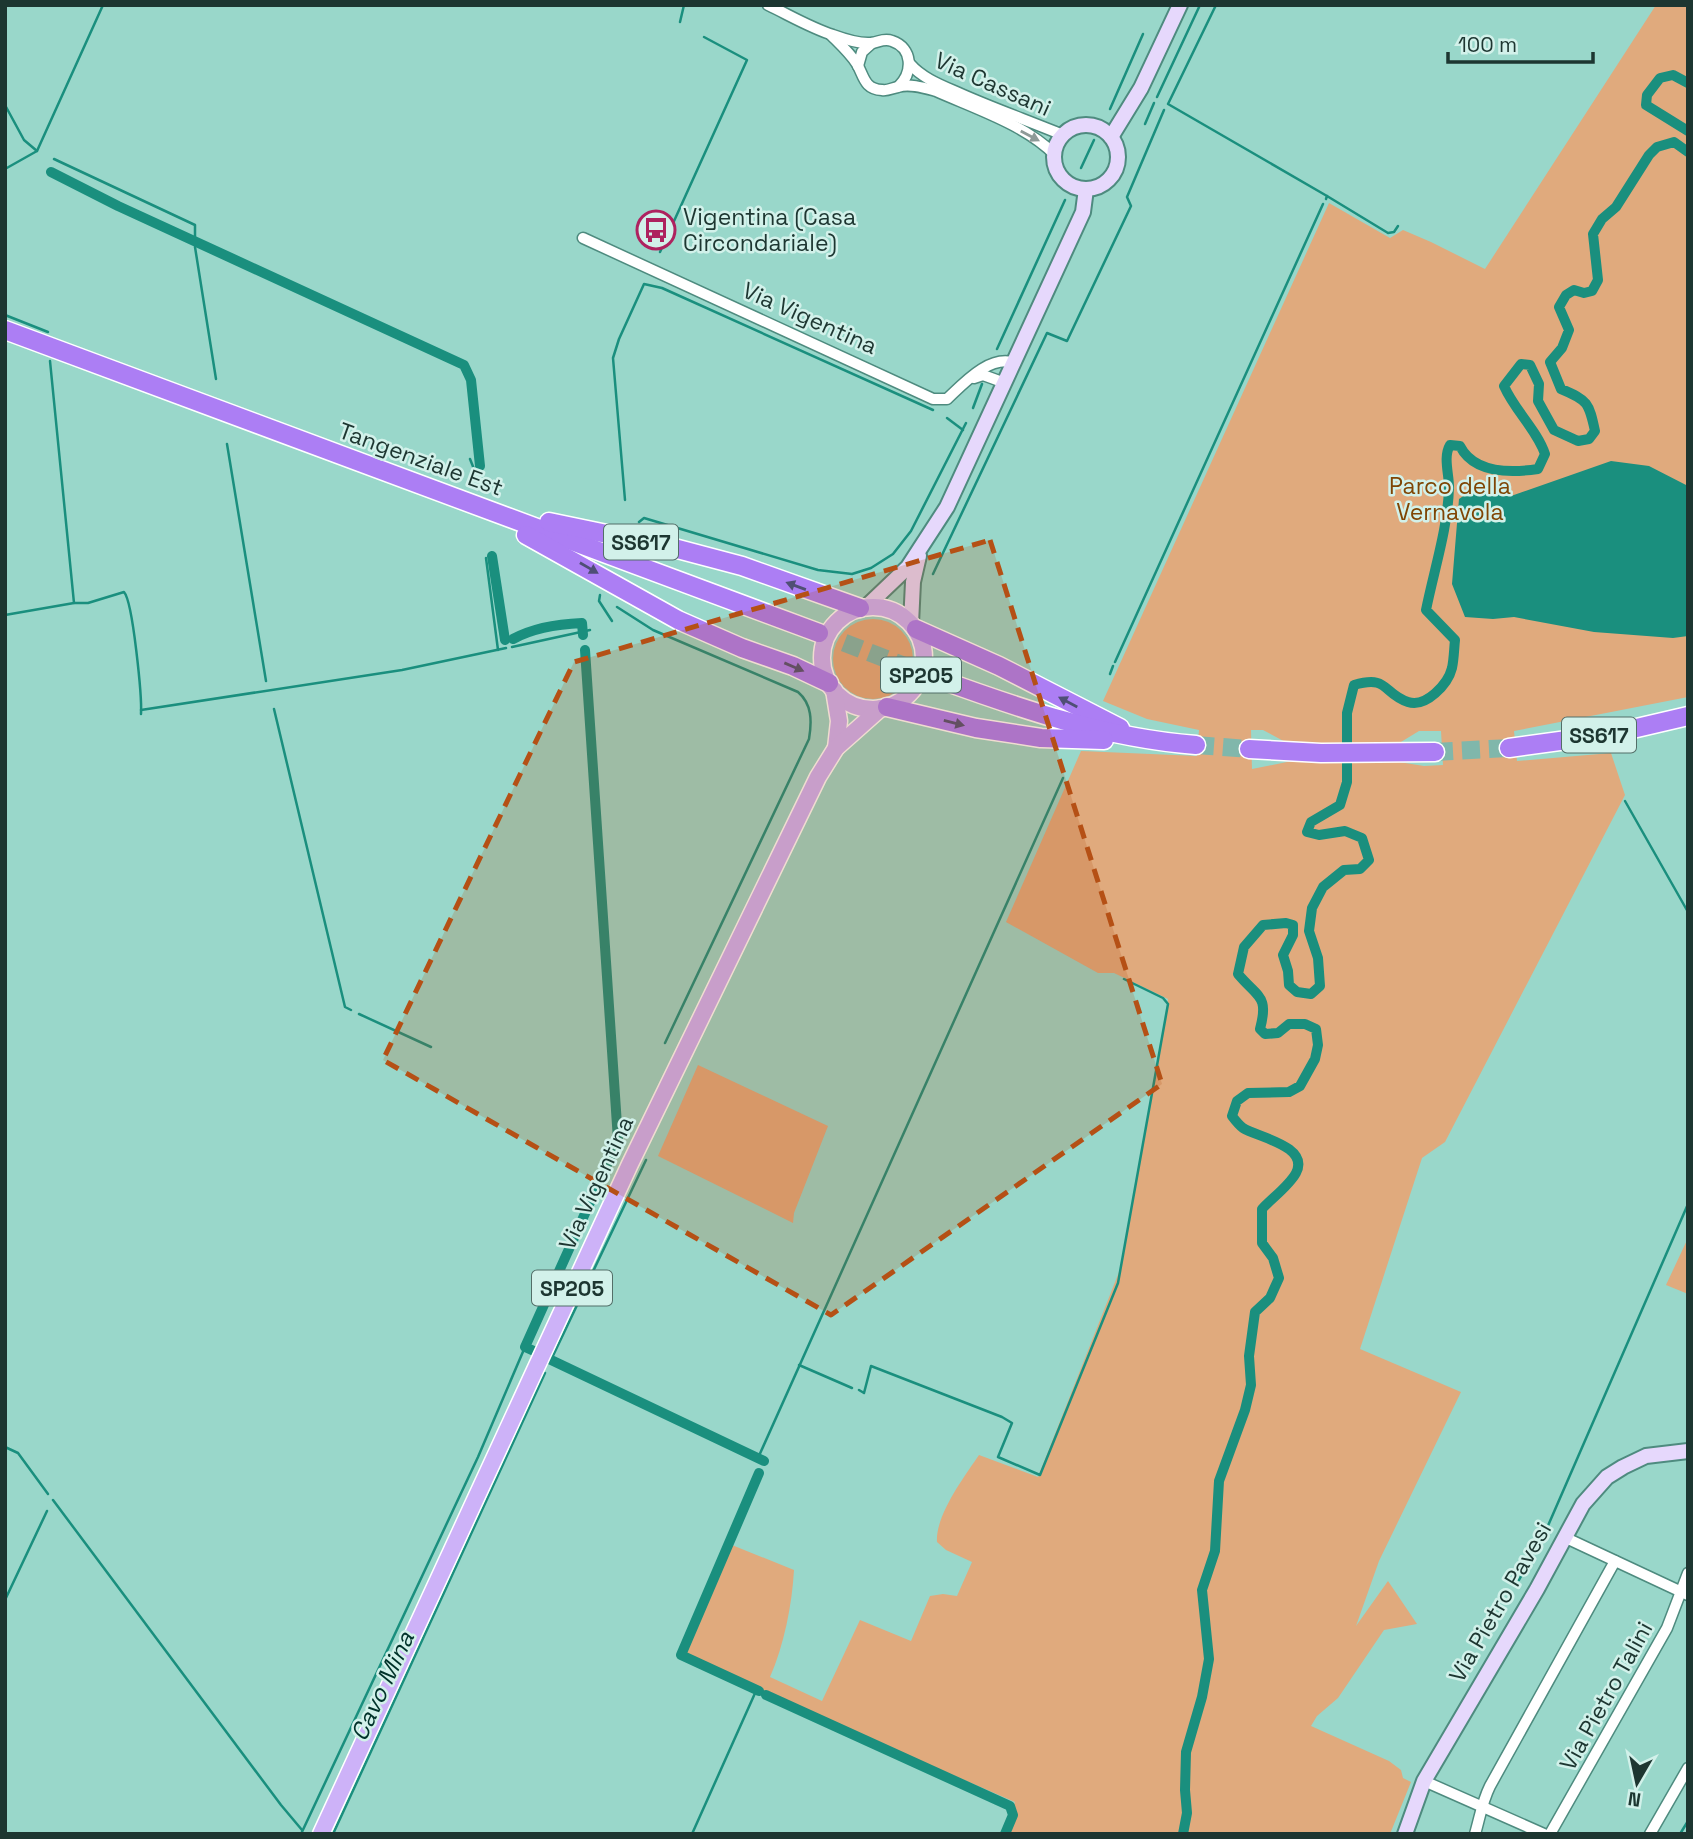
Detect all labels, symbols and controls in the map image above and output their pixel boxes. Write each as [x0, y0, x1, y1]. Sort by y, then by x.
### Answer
scale bar [1448, 21, 1593, 65]
text: 100 m [1458, 31, 1517, 58]
street label: Via Cassani [930, 45, 1056, 123]
one-way arrow [1021, 130, 1040, 142]
place label: Vigentina (Casa Circondariale) [683, 202, 856, 258]
bus stop icon: Vigentina (Casa Circondariale) [635, 209, 677, 251]
street label: Via Vigentina [738, 275, 882, 361]
street label: Tangenziale Est [335, 415, 507, 503]
park label: Parco della Vernavola [1389, 471, 1511, 527]
road number: SS617 [604, 524, 678, 560]
one-way arrow [580, 562, 599, 575]
one-way arrow [785, 580, 806, 591]
road number: SP205 [881, 658, 961, 692]
one-way arrow [783, 662, 804, 673]
one-way arrow [1058, 696, 1078, 708]
one-way arrow [943, 718, 965, 729]
road number: SS617 [1562, 718, 1636, 752]
street label: Via Vigentina [552, 1111, 640, 1255]
road number: SP205 [532, 1270, 612, 1306]
street label: Via Pietro Pavesi [1442, 1517, 1558, 1687]
street label: Via Pietro Talini [1553, 1616, 1659, 1776]
water label: Cavo Mina [343, 1626, 421, 1746]
north arrow [1602, 1748, 1672, 1818]
text: N [1626, 1786, 1643, 1813]

